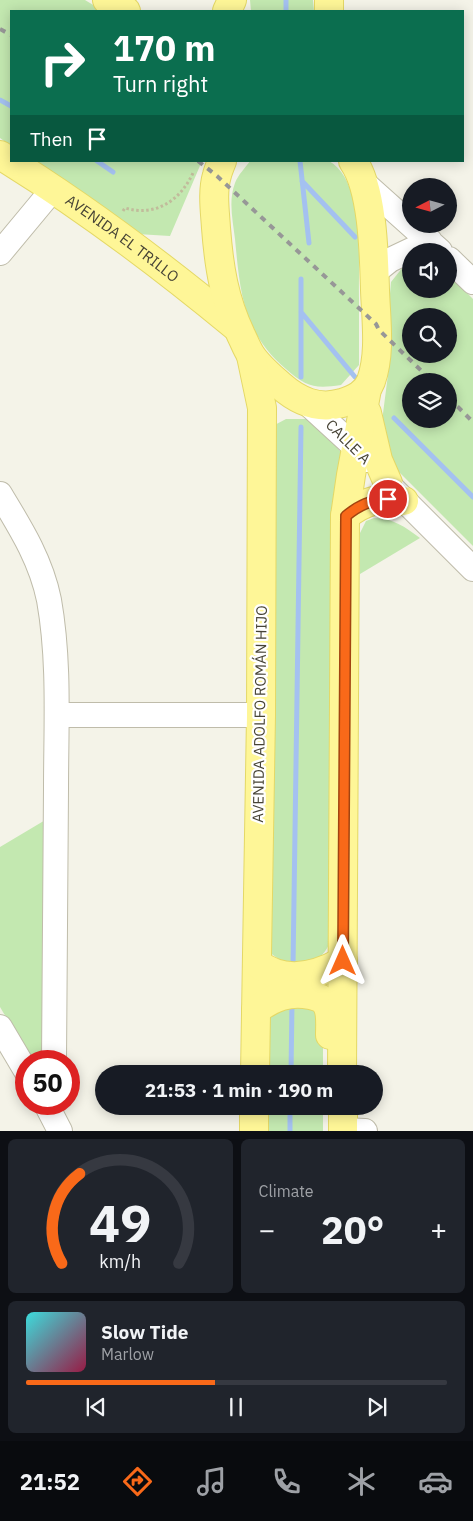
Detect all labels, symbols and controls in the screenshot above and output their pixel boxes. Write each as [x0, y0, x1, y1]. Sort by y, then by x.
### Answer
text: 170 m [113, 25, 216, 71]
icon: right [30, 30, 95, 95]
text: Turn right [113, 69, 208, 98]
icon: arrive [83, 125, 111, 153]
text: Then [30, 127, 73, 151]
north arrow [402, 178, 458, 232]
map controls [402, 178, 457, 428]
street label: AVENIDA EL TRILLO [62, 190, 183, 286]
button: sound [402, 243, 457, 298]
button: search [402, 308, 457, 363]
button: layers [402, 373, 457, 428]
street label: CALLE A [322, 415, 375, 468]
pin [367, 478, 409, 520]
icon: arrive [374, 485, 402, 513]
street label: AVENIDA ADOLFO ROMÁN HIJO [248, 605, 271, 823]
position arrow [316, 934, 368, 986]
speed limit sign: 50 [15, 1050, 80, 1115]
text: 21:53 · 1 min · 190 m [145, 1078, 333, 1102]
text: Climate [259, 1181, 314, 1201]
text: 49 [89, 1189, 151, 1256]
text: 20° [321, 1205, 384, 1254]
text: − [259, 1211, 275, 1248]
text: + [430, 1211, 447, 1248]
text: km/h [99, 1250, 141, 1273]
text: Slow Tide [101, 1320, 188, 1344]
text: Marlow [101, 1344, 154, 1364]
icon: previous [82, 1393, 110, 1421]
icon: pause [222, 1393, 250, 1421]
icon: next [363, 1393, 391, 1421]
icon: directions [120, 1464, 155, 1499]
icon: music [194, 1464, 229, 1499]
icon: phone [269, 1464, 304, 1499]
icon: climate [344, 1464, 379, 1499]
icon: car [418, 1464, 453, 1499]
text: 21:52 [20, 1467, 80, 1496]

